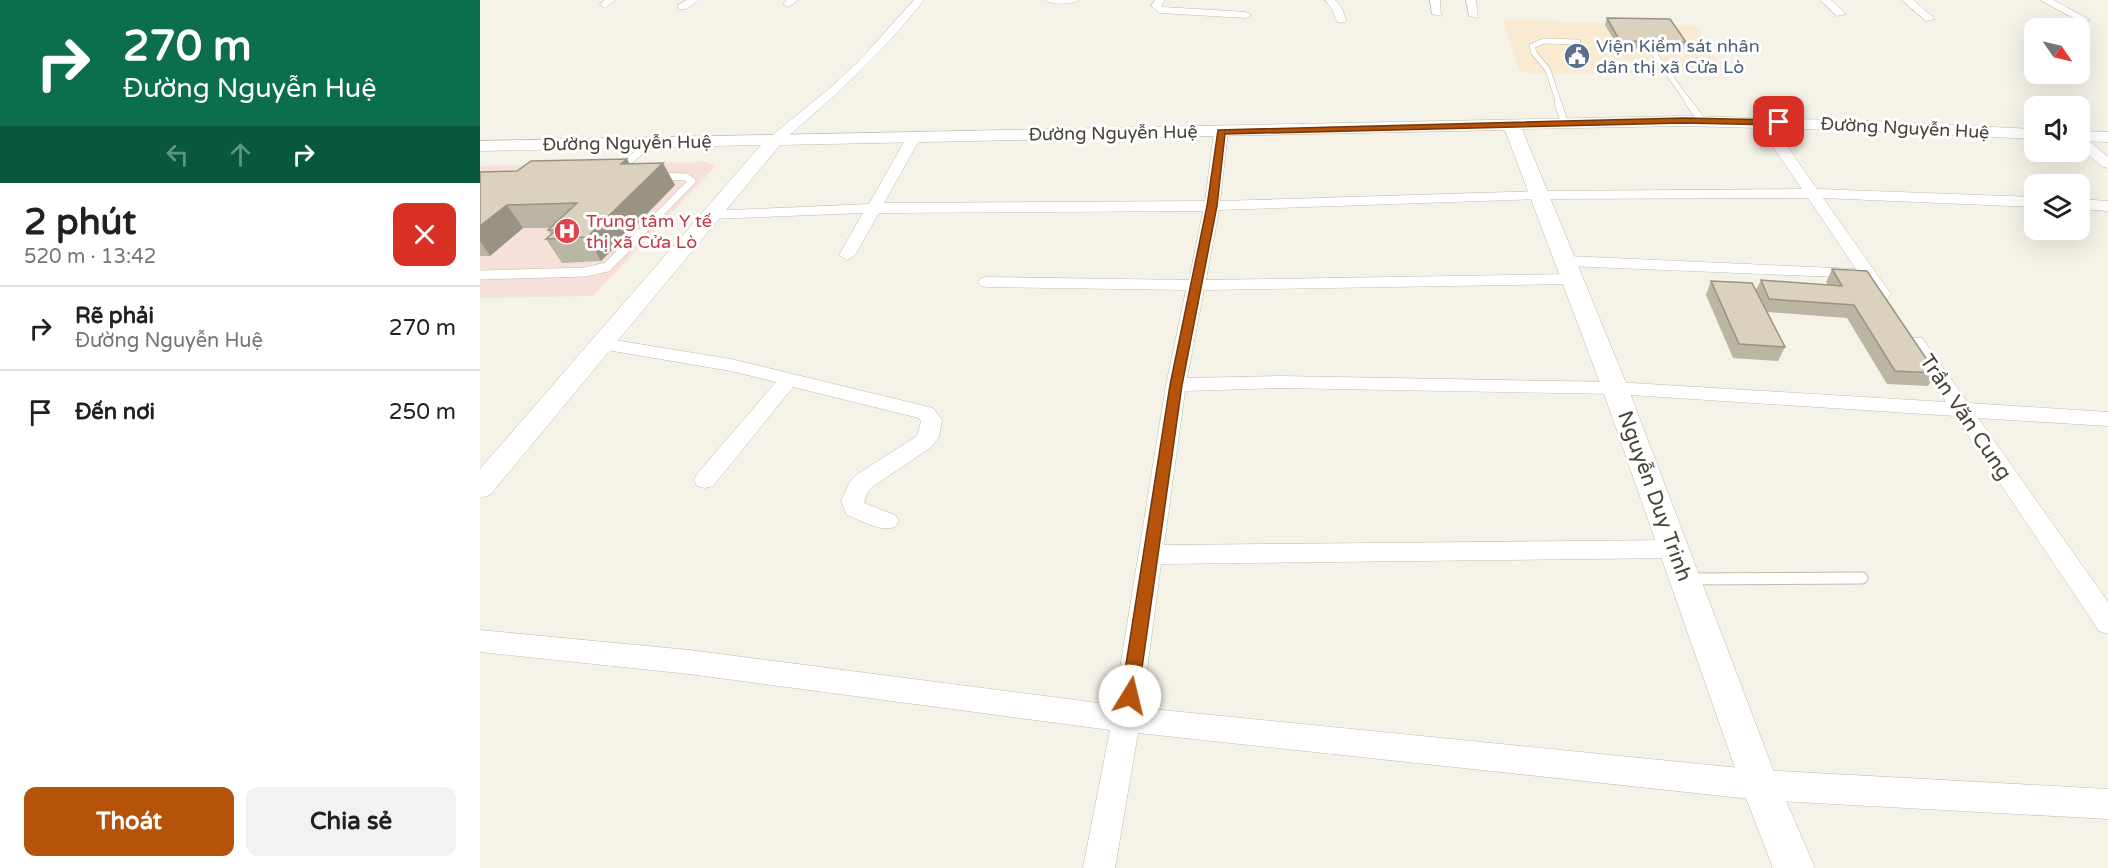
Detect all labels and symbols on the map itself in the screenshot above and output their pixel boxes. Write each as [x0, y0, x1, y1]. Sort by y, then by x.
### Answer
north arrow [2024, 18, 2090, 84]
place label: Viện Kiểm sát nhân dân thị xã Cửa Lò [1596, 35, 1760, 78]
public building icon: Viện Kiểm sát nhân dân thị xã Cửa Lò [1562, 41, 1592, 71]
pin [1753, 96, 1804, 147]
street label: Đường Nguyễn Huệ [1820, 113, 1990, 143]
street label: Đường Nguyễn Huệ [1028, 121, 1198, 145]
street label: Đường Nguyễn Huệ [542, 131, 712, 155]
place label: Trung tâm Y tế thị xã Cửa Lò [586, 210, 712, 253]
hospital icon: Trung tâm Y tế thị xã Cửa Lò [552, 216, 582, 246]
street label: Trần Văn Cung [1914, 350, 2017, 485]
street label: Nguyễn Duy Trinh [1612, 408, 1697, 585]
position arrow [1098, 664, 1162, 728]

